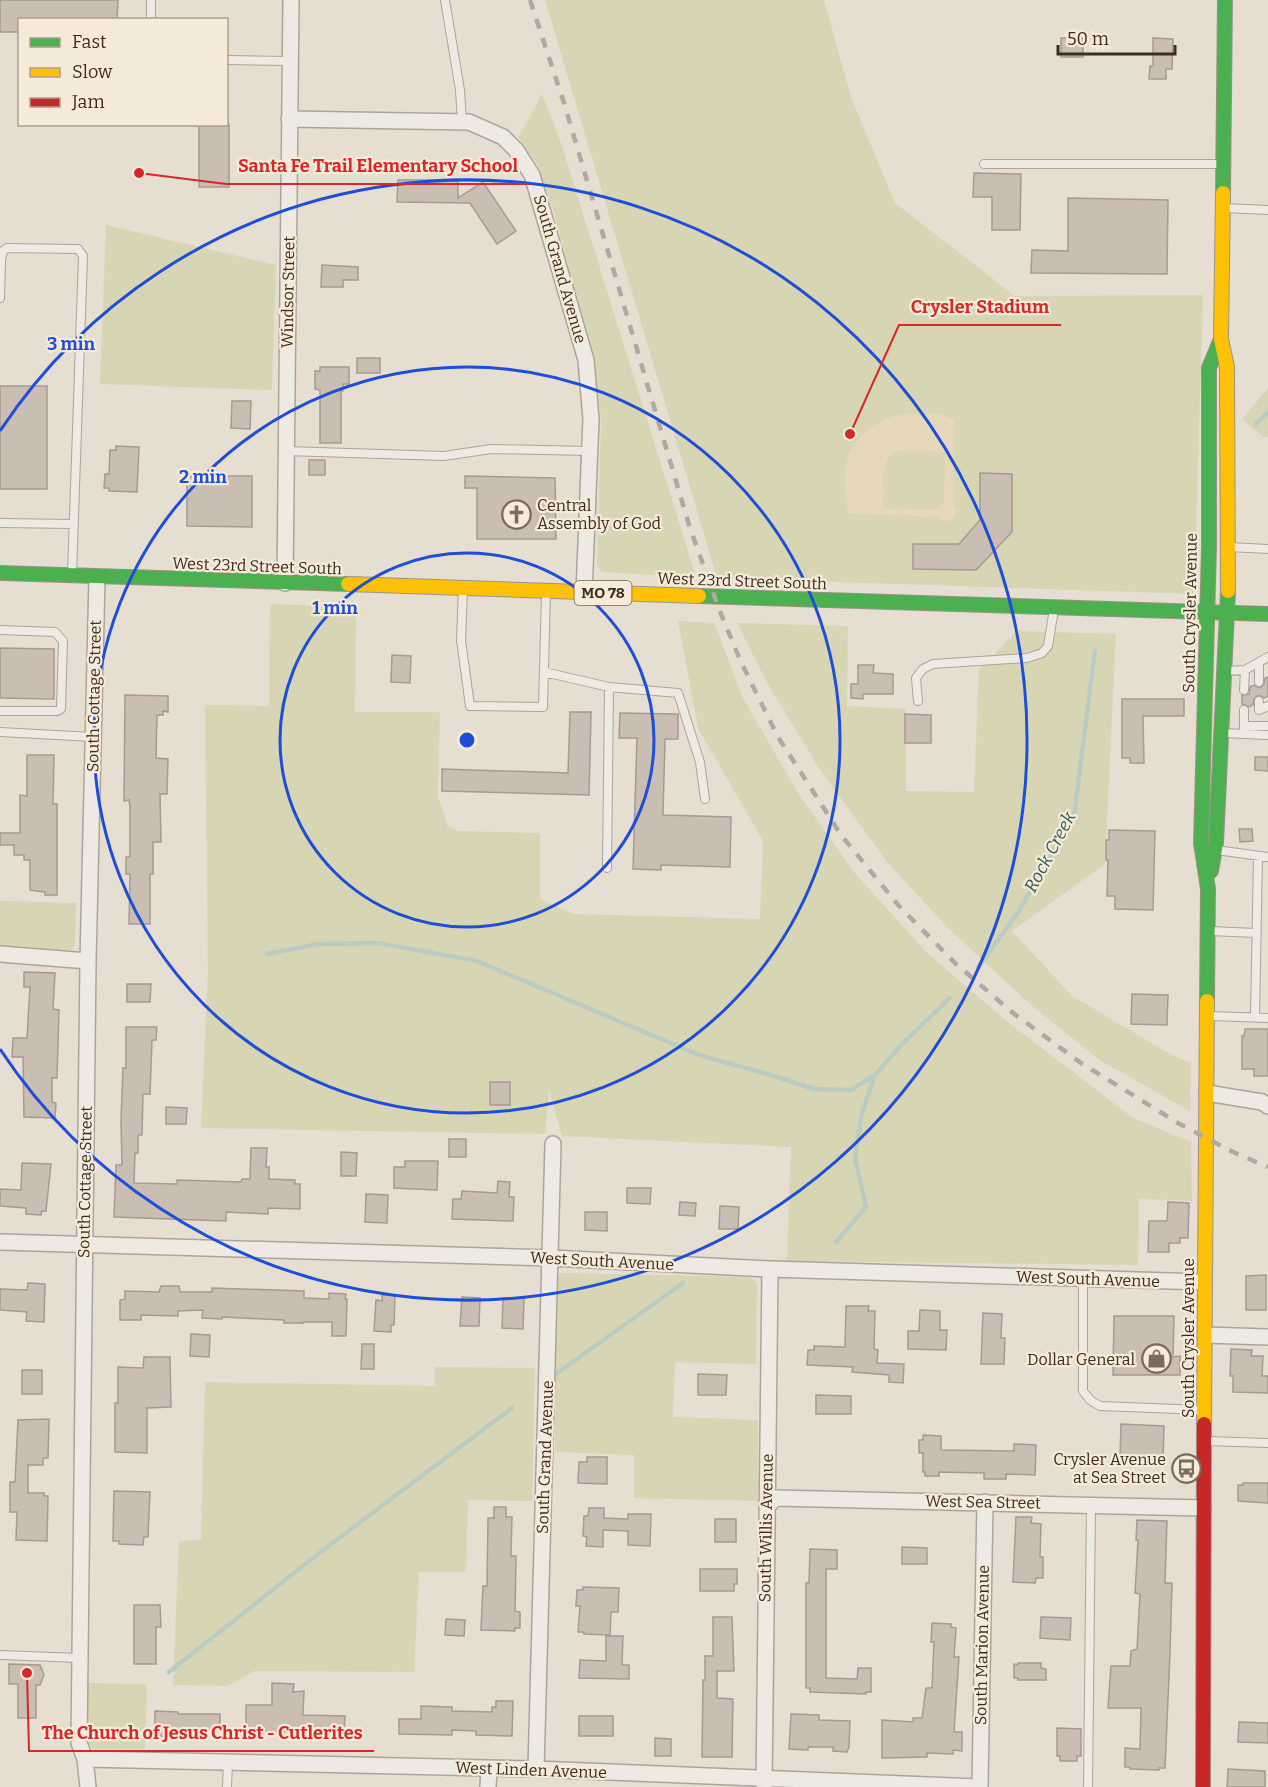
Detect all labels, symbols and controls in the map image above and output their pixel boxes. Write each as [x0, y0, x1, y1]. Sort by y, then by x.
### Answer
legend [18, 18, 228, 126]
scale bar [1058, 18, 1175, 56]
text: 50 m [1067, 28, 1109, 50]
text: Fast [72, 31, 107, 53]
text: Slow [72, 61, 113, 83]
text: Jam [71, 91, 105, 113]
callout: Santa Fe Trail Elementary School [226, 148, 530, 184]
text: Santa Fe Trail Elementary School [238, 155, 518, 177]
street label: South Grand Avenue [530, 193, 590, 345]
street label: Windsor Street [278, 235, 298, 348]
callout: Crysler Stadium [899, 289, 1061, 325]
text: Crysler Stadium [911, 296, 1049, 318]
text: 3 min [47, 333, 95, 355]
text: 2 min [179, 466, 227, 488]
place label: Central Assembly of God [537, 496, 662, 533]
church icon: Central Assembly of God [500, 498, 532, 530]
street label: South Crysler Avenue [1179, 533, 1201, 693]
street label: West 23rd Street South [172, 554, 342, 578]
street label: West 23rd Street South [657, 569, 827, 593]
road number: MO 78 [574, 581, 632, 605]
text: 1 min [312, 597, 358, 619]
street label: South Cottage Street [83, 619, 105, 772]
centre of rings [457, 730, 477, 750]
water label: Rock Creek [1020, 808, 1081, 896]
street label: South Cottage Street [74, 1105, 96, 1258]
street label: West South Avenue [530, 1248, 674, 1274]
street label: South Crysler Avenue [1179, 1258, 1198, 1418]
street label: West South Avenue [1016, 1267, 1160, 1291]
shop icon: Dollar General [1140, 1343, 1172, 1375]
place label: Dollar General [1027, 1350, 1135, 1369]
street label: South Grand Avenue [533, 1380, 557, 1534]
place label: Crysler Avenue at Sea Street [1053, 1450, 1166, 1487]
bus stop icon: Crysler Avenue at Sea Street [1171, 1452, 1203, 1484]
street label: South Willis Avenue [755, 1453, 777, 1603]
street label: West Sea Street [925, 1491, 1041, 1513]
street label: South Marion Avenue [971, 1565, 993, 1725]
callout: The Church of Jesus Christ - Cutlerites [29, 1715, 374, 1751]
text: The Church of Jesus Christ - Cutlerites [41, 1722, 363, 1744]
street label: West Linden Avenue [455, 1758, 607, 1782]

